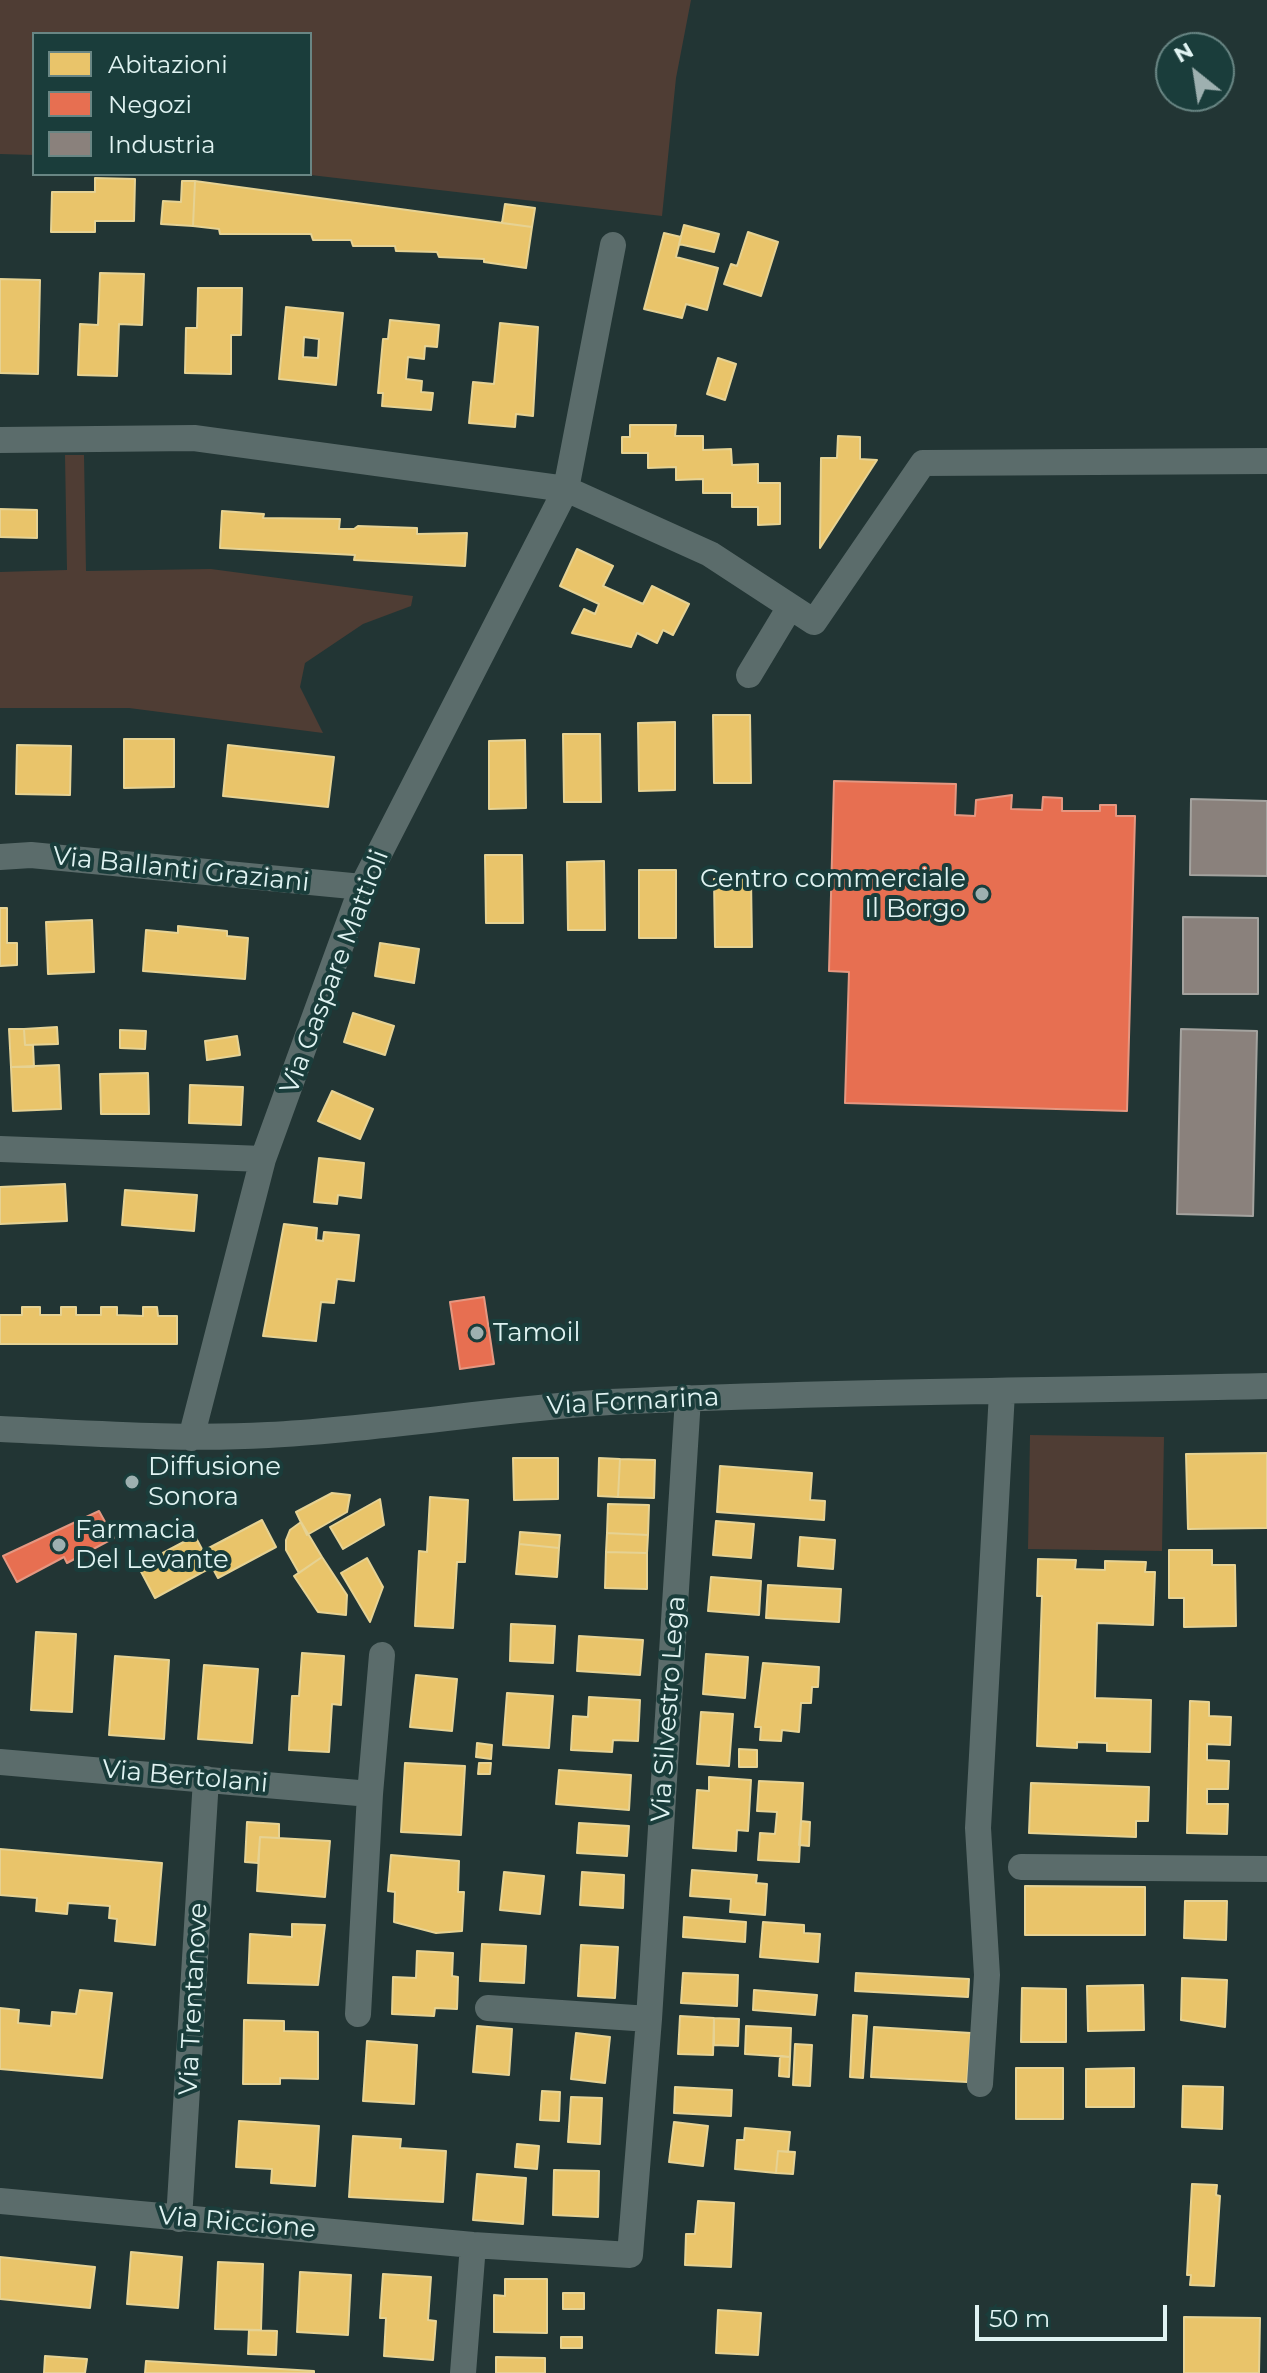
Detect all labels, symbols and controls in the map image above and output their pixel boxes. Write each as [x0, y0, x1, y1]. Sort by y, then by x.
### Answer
legend [32, 32, 312, 176]
north arrow [1155, 32, 1235, 112]
text: N [1169, 36, 1198, 69]
text: Abitazioni [108, 50, 228, 79]
text: Negozi [108, 90, 192, 119]
text: Industria [108, 130, 215, 159]
street label: Via Ballanti Graziani [51, 841, 311, 899]
street label: Via Gaspare Mattioli [274, 846, 396, 1098]
place label: Centro commerciale Il Borgo [700, 863, 966, 924]
marker: Centro commerciale Il Borgo [973, 885, 991, 903]
place label: Tamoil [493, 1317, 580, 1349]
marker: Tamoil [468, 1324, 486, 1342]
street label: Via Fornarina [546, 1382, 720, 1422]
place label: Diffusione Sonora [148, 1451, 281, 1512]
marker: Diffusione Sonora [123, 1473, 141, 1491]
place label: Farmacia Del Levante [75, 1514, 229, 1576]
marker: Farmacia Del Levante [50, 1536, 68, 1554]
street label: Via Silvestro Lega [646, 1595, 692, 1823]
street label: Via Bertolani [101, 1754, 269, 1800]
street label: Via Trentanove [173, 1902, 215, 2096]
street label: Via Riccione [157, 2201, 317, 2245]
scale bar [979, 2289, 1171, 2339]
text: 50 m [989, 2304, 1050, 2333]

